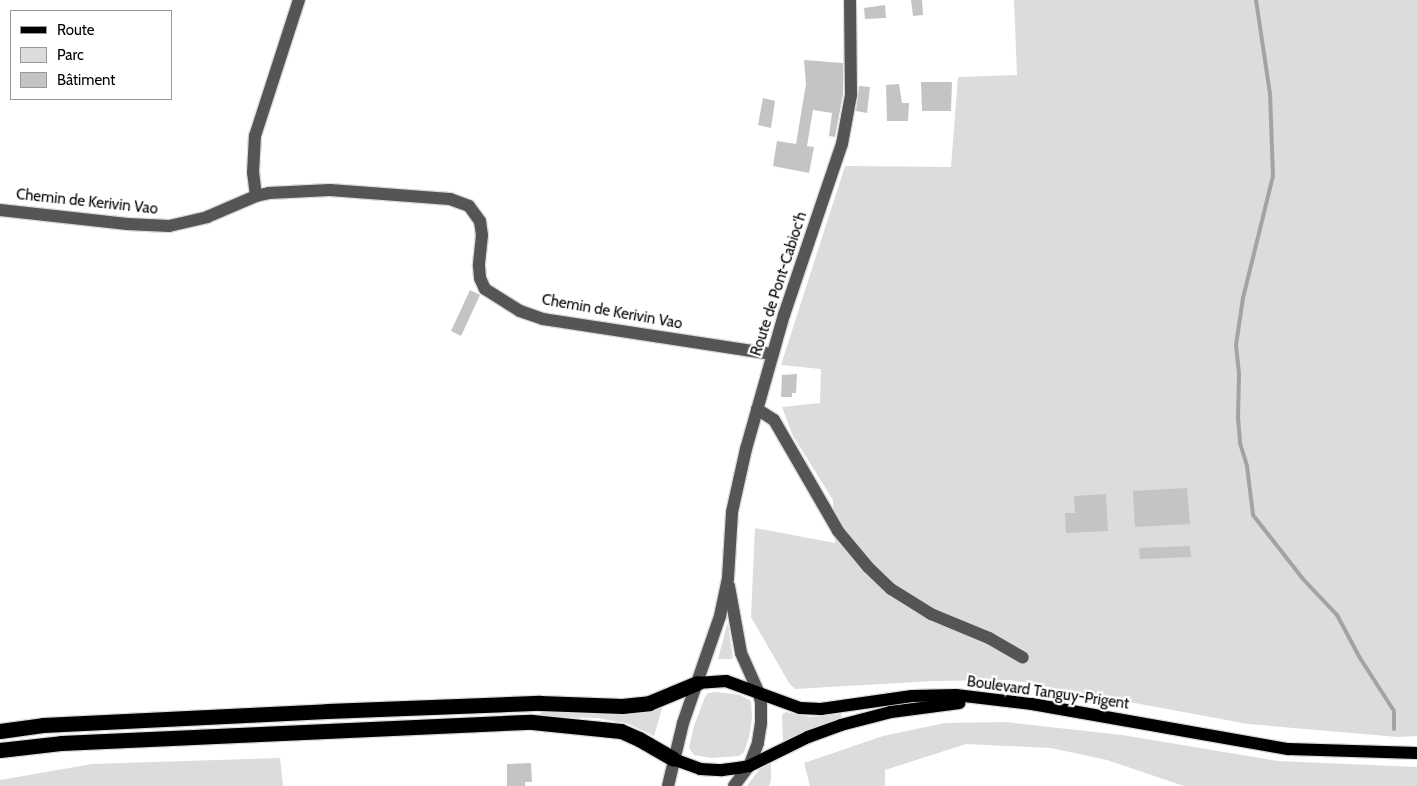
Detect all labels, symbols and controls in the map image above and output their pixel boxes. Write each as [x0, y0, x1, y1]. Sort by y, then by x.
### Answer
legend [10, 10, 172, 100]
text: Route [57, 21, 95, 39]
text: Parc [57, 46, 84, 64]
text: Bâtiment [57, 71, 115, 89]
street label: Chemin de Kerivin Vao [15, 186, 159, 218]
street label: Route de Pont-Cabioc'h [747, 210, 811, 358]
street label: Chemin de Kerivin Vao [540, 291, 684, 333]
street label: Boulevard Tanguy-Prigent [966, 673, 1130, 713]

